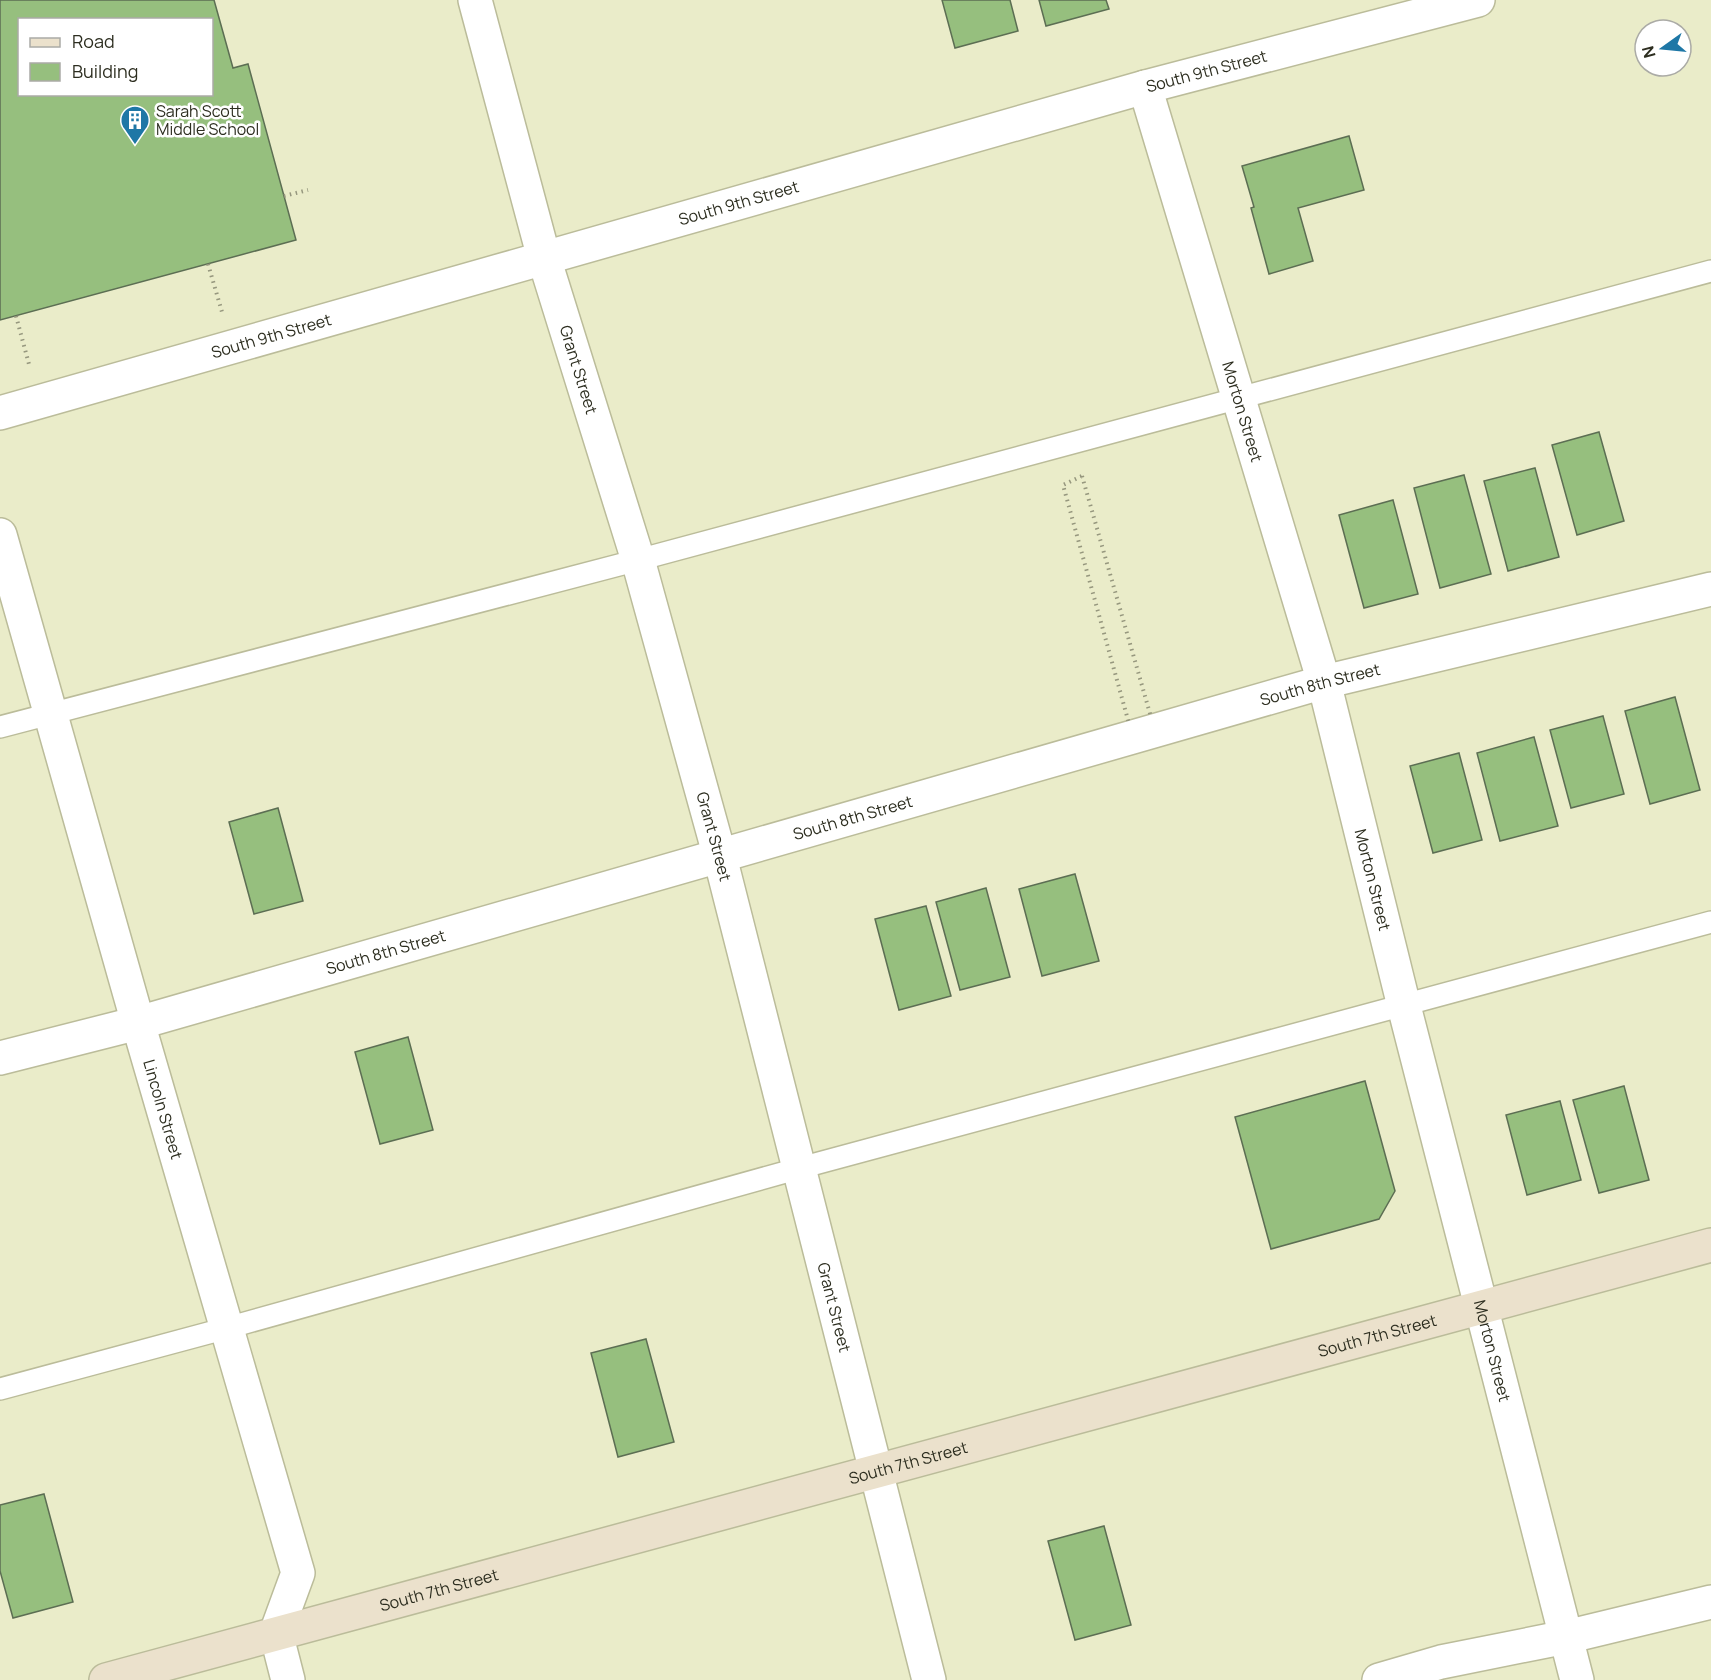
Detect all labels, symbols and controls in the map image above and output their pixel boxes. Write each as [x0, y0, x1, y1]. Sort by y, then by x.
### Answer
legend [18, 18, 213, 96]
north arrow [1633, 18, 1693, 78]
text: Road [72, 29, 115, 53]
text: N [1636, 43, 1661, 60]
street label: South 9th Street [1144, 45, 1269, 97]
text: Building [72, 59, 138, 83]
place label: Sarah Scott Middle School [156, 100, 259, 140]
building icon: Sarah Scott Middle School [119, 104, 151, 146]
street label: South 9th Street [676, 175, 801, 230]
street label: South 9th Street [209, 308, 334, 363]
street label: Grant Street [555, 323, 603, 417]
street label: Morton Street [1217, 359, 1268, 465]
street label: South 8th Street [1257, 658, 1382, 711]
street label: Grant Street [691, 789, 737, 883]
street label: South 8th Street [790, 790, 915, 845]
street label: Morton Street [1350, 827, 1396, 933]
street label: South 8th Street [323, 924, 448, 979]
street label: Lincoln Street [138, 1057, 188, 1162]
street label: Grant Street [812, 1260, 856, 1354]
street label: Morton Street [1469, 1298, 1516, 1404]
street label: South 7th Street [1315, 1309, 1439, 1362]
street label: South 7th Street [846, 1436, 970, 1489]
street label: South 7th Street [377, 1563, 501, 1616]

